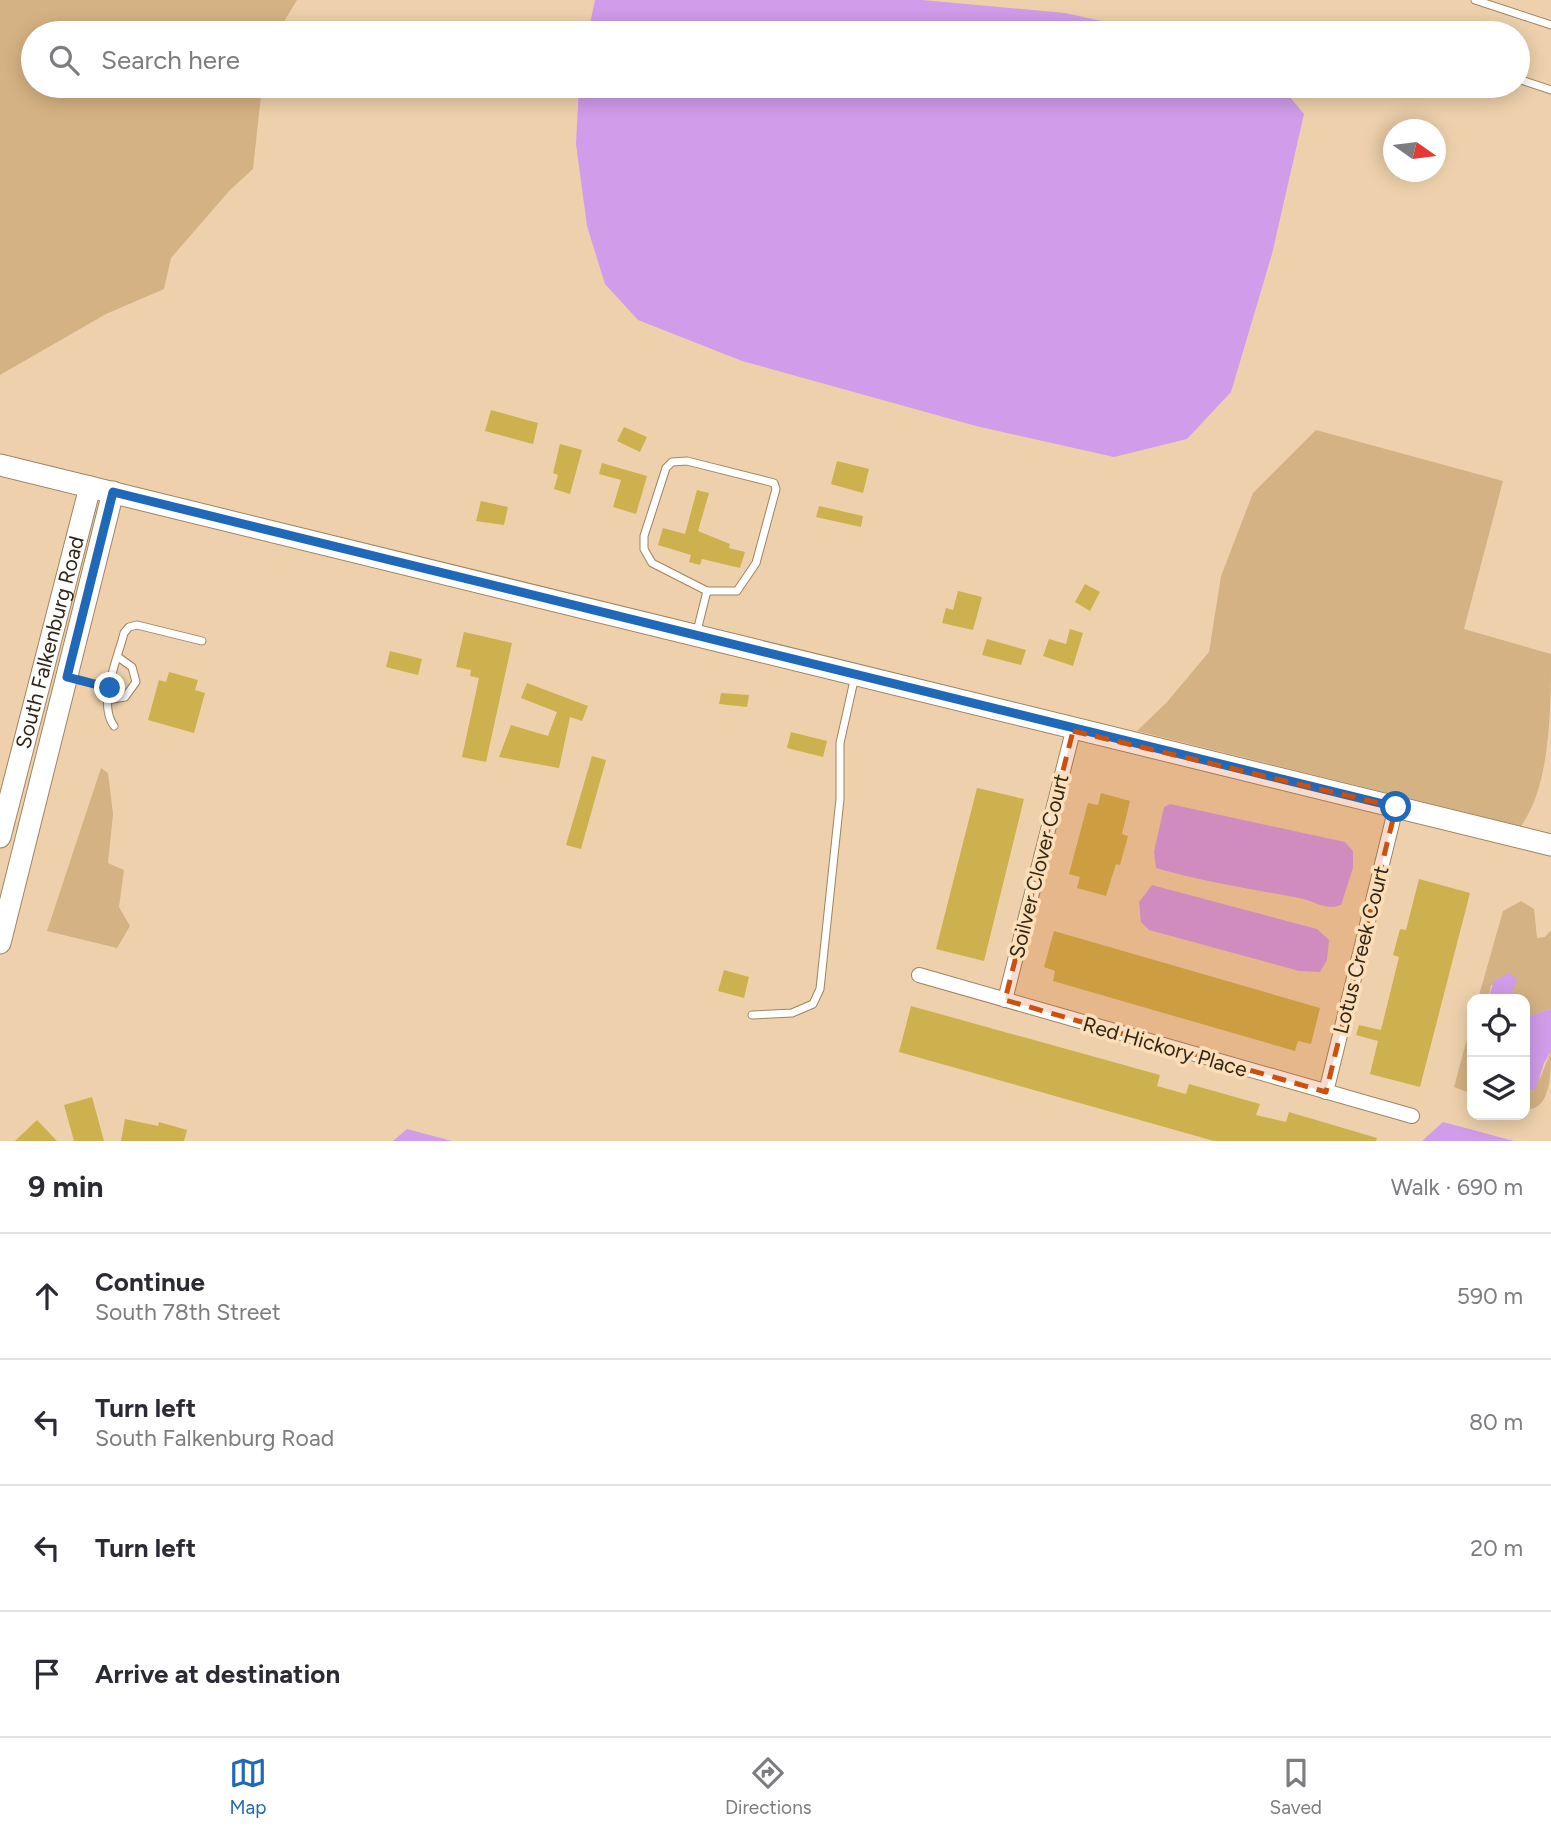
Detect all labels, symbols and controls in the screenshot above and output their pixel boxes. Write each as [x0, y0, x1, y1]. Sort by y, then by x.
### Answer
search box [21, 21, 1530, 98]
icon: search [45, 41, 83, 79]
text: Search here [101, 44, 240, 76]
north arrow [1383, 119, 1446, 182]
street label: South Falkenburg Road [10, 533, 89, 751]
route end [94, 672, 125, 703]
street label: Soilver Clover Court [1004, 771, 1074, 961]
route start [1380, 791, 1411, 822]
street label: Lotus Creek Court [1328, 863, 1394, 1037]
map controls [1467, 994, 1530, 1120]
button: locate [1467, 994, 1530, 1057]
street label: Red Hickory Place [1080, 1011, 1250, 1082]
button: layers [1467, 1057, 1530, 1120]
text: 9 min [28, 1168, 104, 1205]
text: Walk · 690 m [1391, 1173, 1523, 1201]
text: Continue [95, 1266, 205, 1298]
icon: ahead [28, 1277, 66, 1315]
text: 590 m [1457, 1282, 1523, 1310]
text: South 78th Street [95, 1298, 281, 1326]
text: Turn left [95, 1392, 196, 1424]
icon: left [28, 1403, 66, 1441]
text: 80 m [1469, 1408, 1523, 1436]
text: South Falkenburg Road [95, 1424, 334, 1452]
icon: left [28, 1529, 66, 1567]
text: Turn left [95, 1532, 196, 1564]
text: 20 m [1470, 1534, 1523, 1562]
icon: arrive [28, 1655, 66, 1693]
text: Arrive at destination [95, 1658, 340, 1690]
tab: Map [229, 1754, 267, 1819]
tab: Directions [725, 1754, 812, 1819]
tab: Saved [1270, 1754, 1322, 1819]

